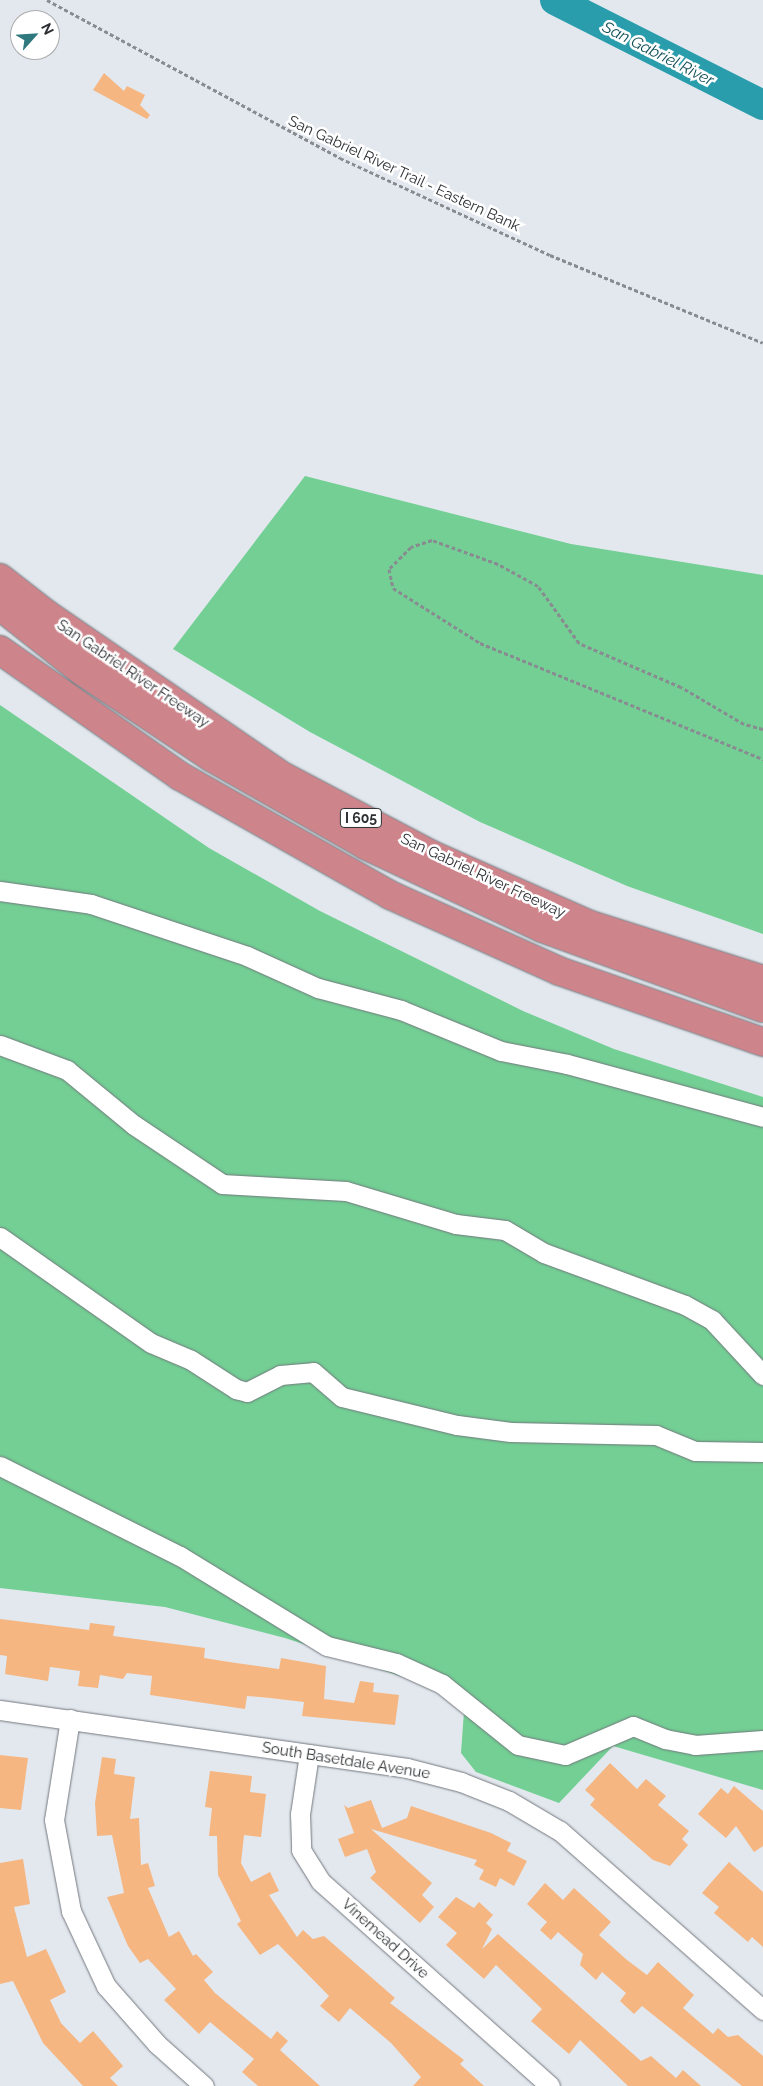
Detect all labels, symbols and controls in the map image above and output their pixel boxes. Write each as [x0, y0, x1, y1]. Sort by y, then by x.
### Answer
north arrow [10, 10, 60, 60]
water label: San Gabriel River [599, 18, 717, 90]
text: N [38, 21, 57, 37]
street label: San Gabriel River Trail - Eastern Bank [284, 112, 524, 236]
street label: San Gabriel River Freeway [53, 616, 213, 732]
road number: I 605 [340, 806, 382, 830]
street label: San Gabriel River Freeway [397, 830, 569, 922]
street label: South Basetdale Avenue [260, 1739, 432, 1783]
street label: Vinemead Drive [338, 1895, 432, 1983]

